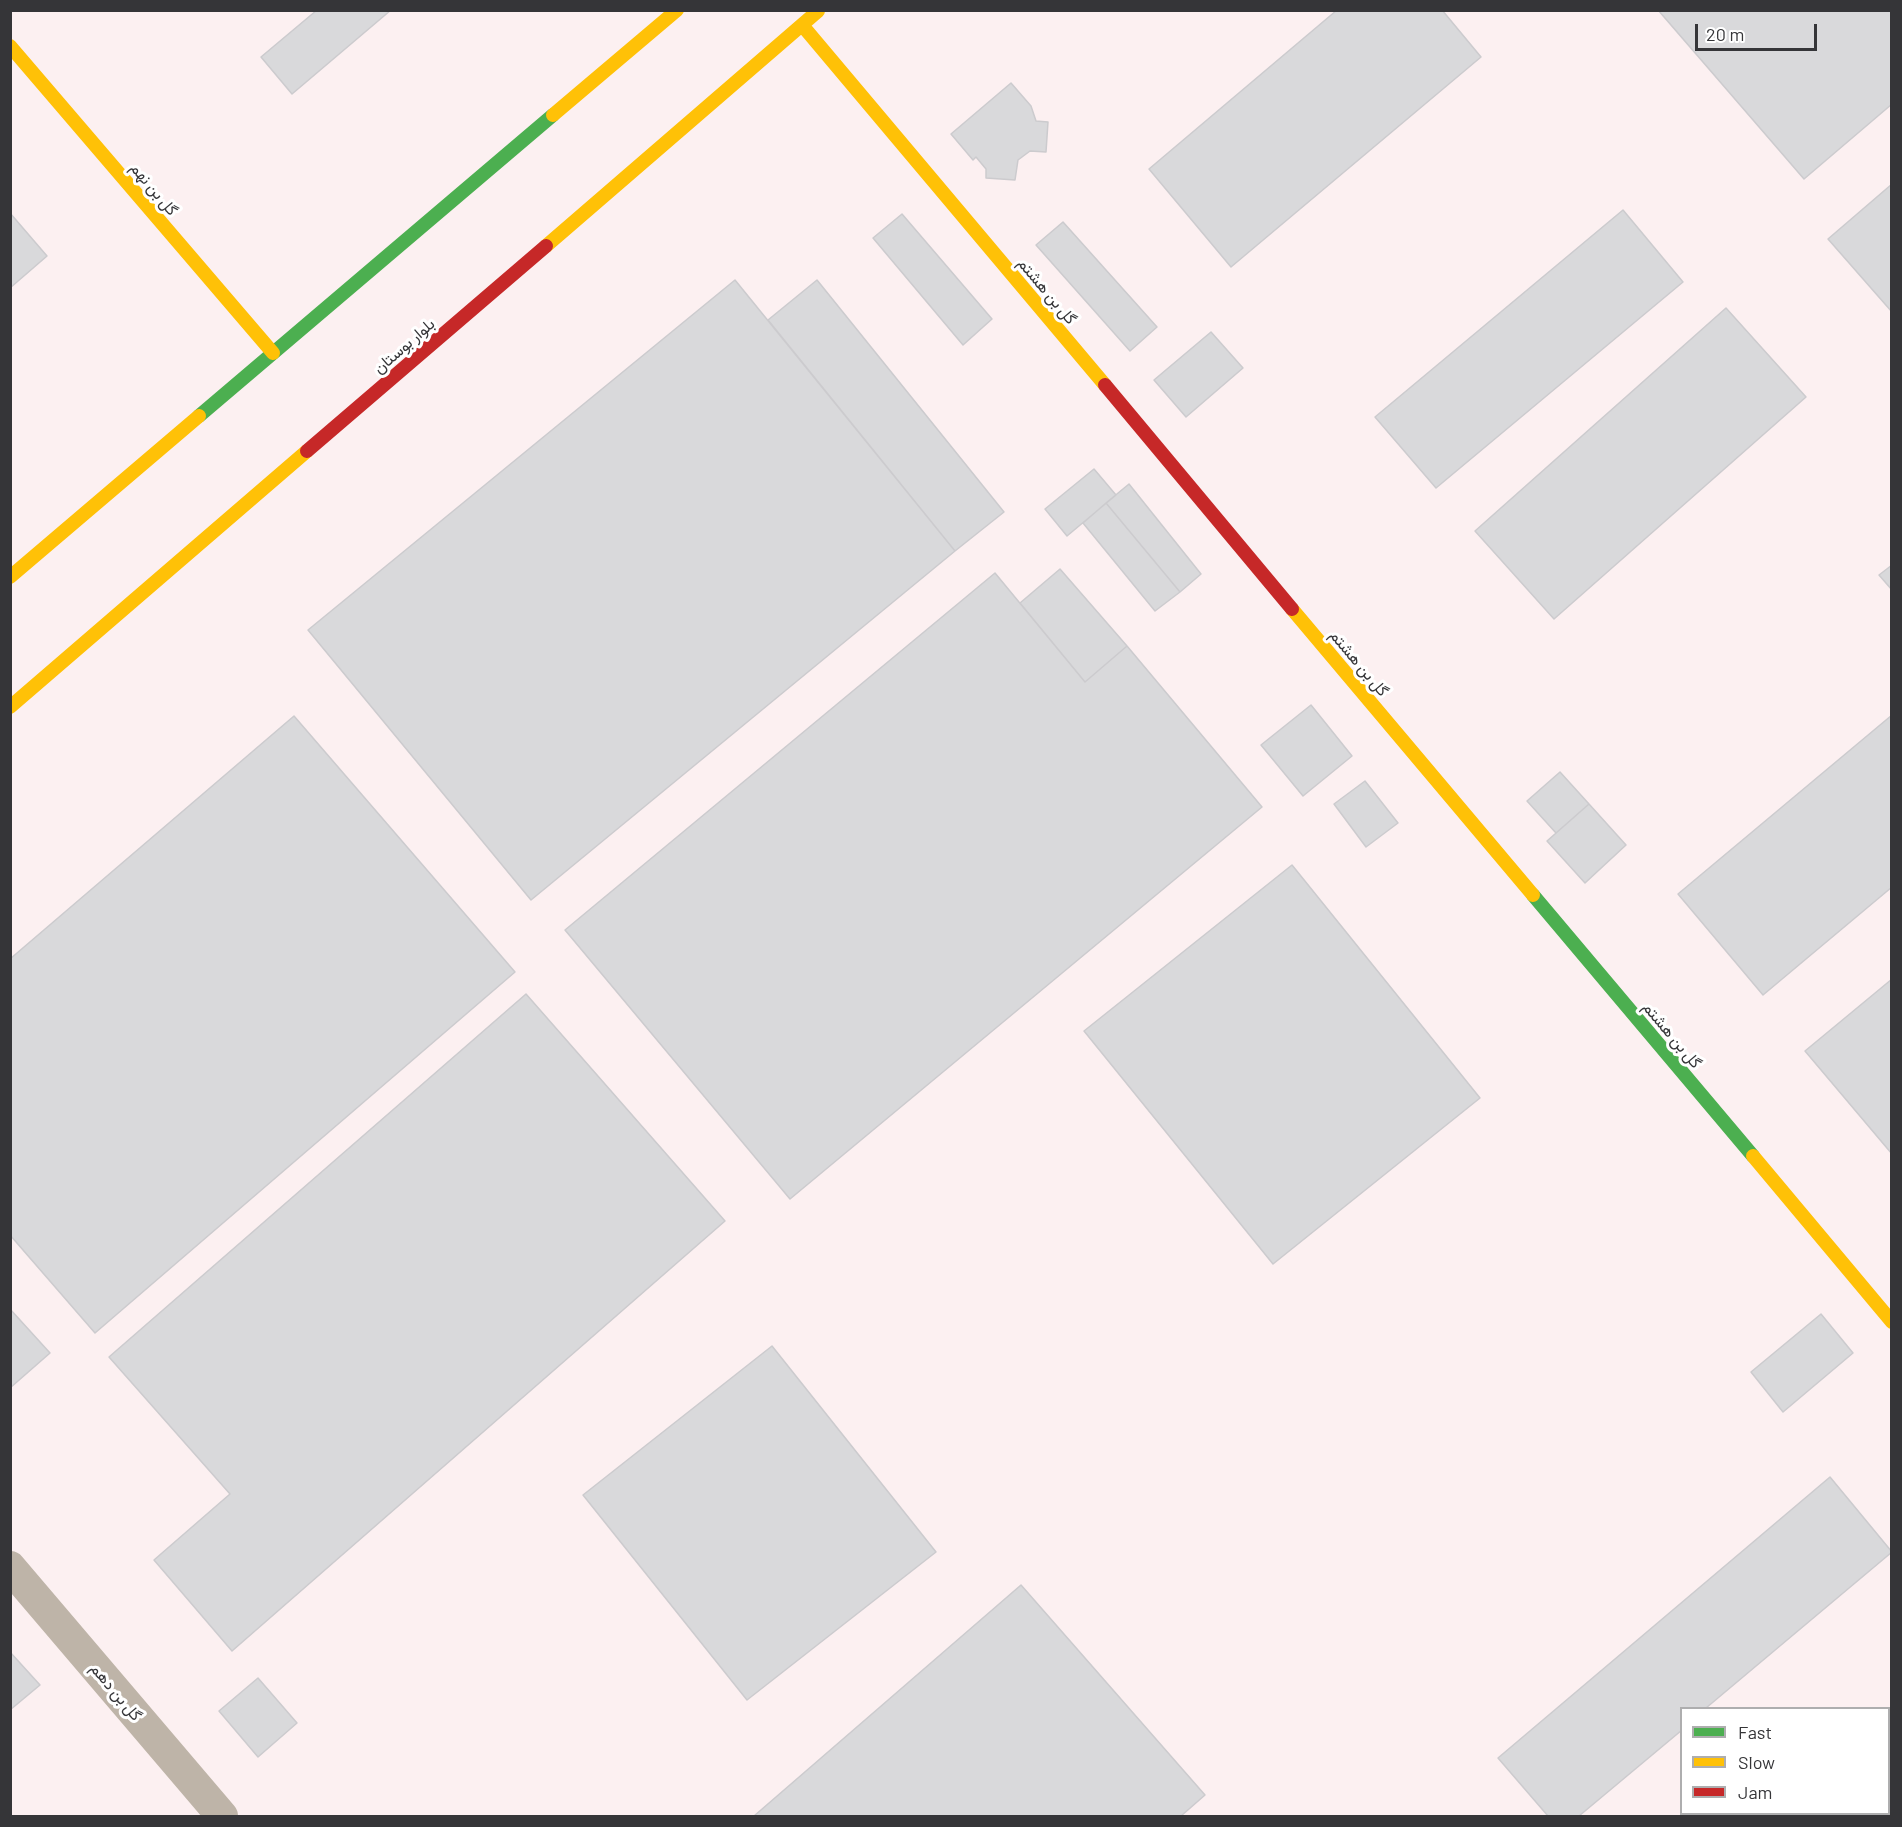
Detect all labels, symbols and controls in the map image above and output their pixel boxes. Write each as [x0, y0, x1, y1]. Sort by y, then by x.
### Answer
scale bar [1698, 12, 1820, 50]
text: 20 m [1706, 23, 1744, 45]
street label: گل بن نهم [126, 159, 182, 219]
street label: گل بن هشتم [1014, 254, 1080, 328]
street label: بلوار بوستان [369, 314, 439, 378]
street label: گل بن هشتم [1326, 626, 1392, 700]
street label: گل بن هشتم [1639, 998, 1705, 1072]
street label: گل بن دهم [86, 1659, 146, 1725]
legend [1680, 1707, 1890, 1815]
text: Fast [1738, 1721, 1772, 1743]
text: Slow [1738, 1751, 1775, 1773]
text: Jam [1738, 1781, 1772, 1803]

